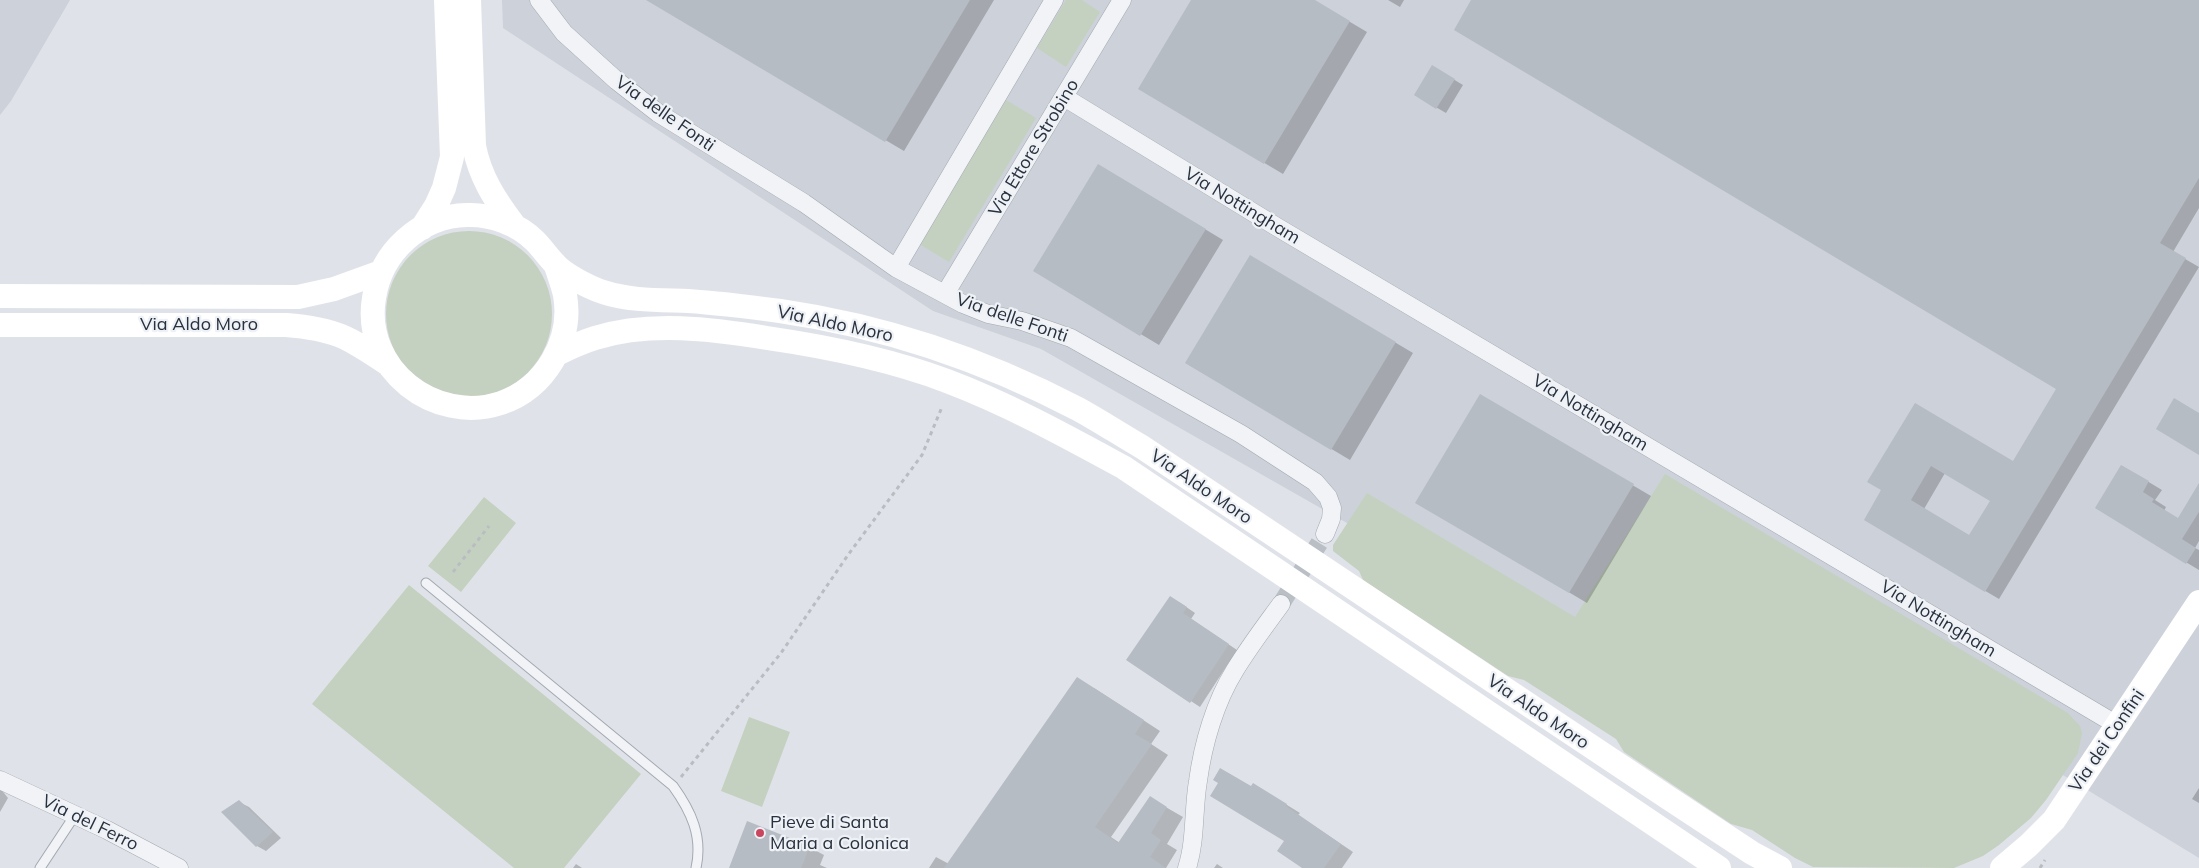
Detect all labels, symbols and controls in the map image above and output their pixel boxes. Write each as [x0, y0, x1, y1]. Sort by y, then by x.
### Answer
street label: Via delle Fonti [611, 72, 719, 156]
street label: Via Ettore Strobino [984, 75, 1084, 221]
street label: Via Nottingham [1180, 163, 1304, 249]
street label: Via delle Fonti [953, 289, 1071, 347]
street label: Via Aldo Moro [775, 301, 895, 347]
street label: Via Aldo Moro [140, 314, 258, 336]
street label: Via Nottingham [1528, 370, 1652, 456]
street label: Via Aldo Moro [1146, 445, 1256, 529]
street label: Via Nottingham [1876, 576, 2000, 662]
street label: Via Aldo Moro [1483, 670, 1593, 754]
street label: Via dei Confini [2065, 685, 2149, 797]
street label: Via del Ferro [38, 790, 142, 856]
place label: Pieve di Santa Maria a Colonica [770, 812, 909, 854]
marker: Pieve di Santa Maria a Colonica [754, 827, 766, 839]

